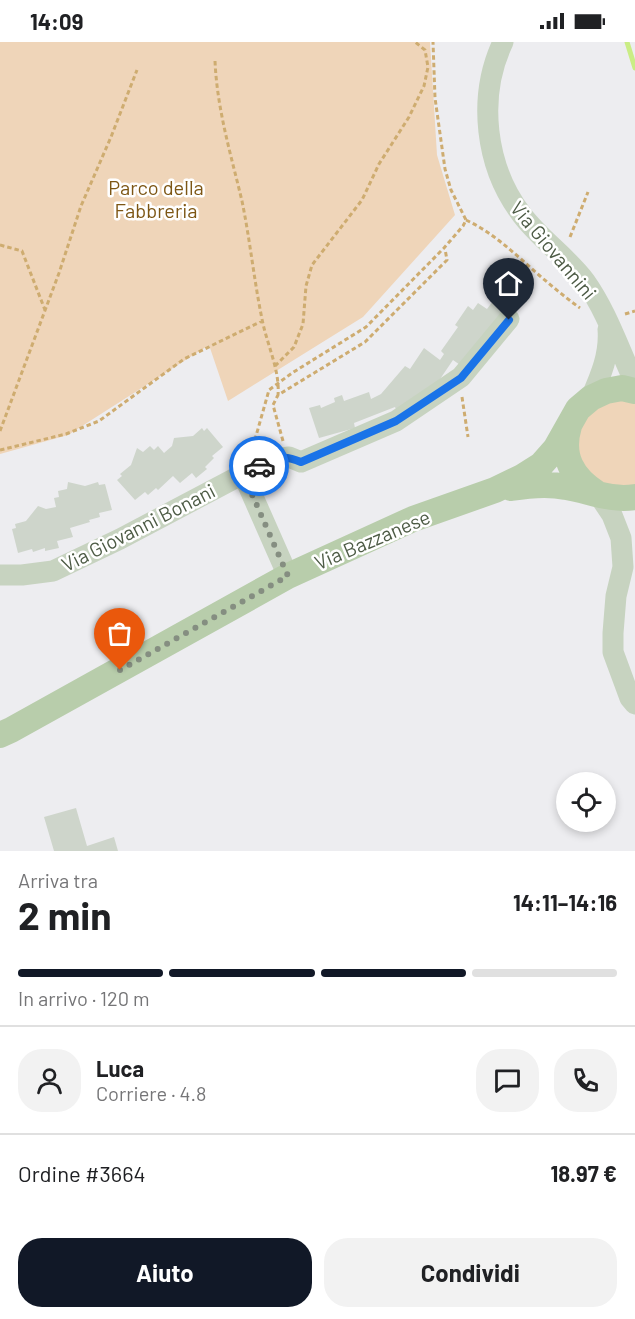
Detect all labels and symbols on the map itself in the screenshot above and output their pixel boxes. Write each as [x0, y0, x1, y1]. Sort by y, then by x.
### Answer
park label: Parco della Fabbreria [108, 175, 204, 222]
street label: Via Giovannini [506, 196, 602, 304]
pin [483, 258, 534, 320]
courier [229, 436, 289, 496]
street label: Via Giovanni Bonani [57, 478, 219, 576]
street label: Via Bazzanese [311, 504, 433, 574]
pin [94, 608, 145, 670]

